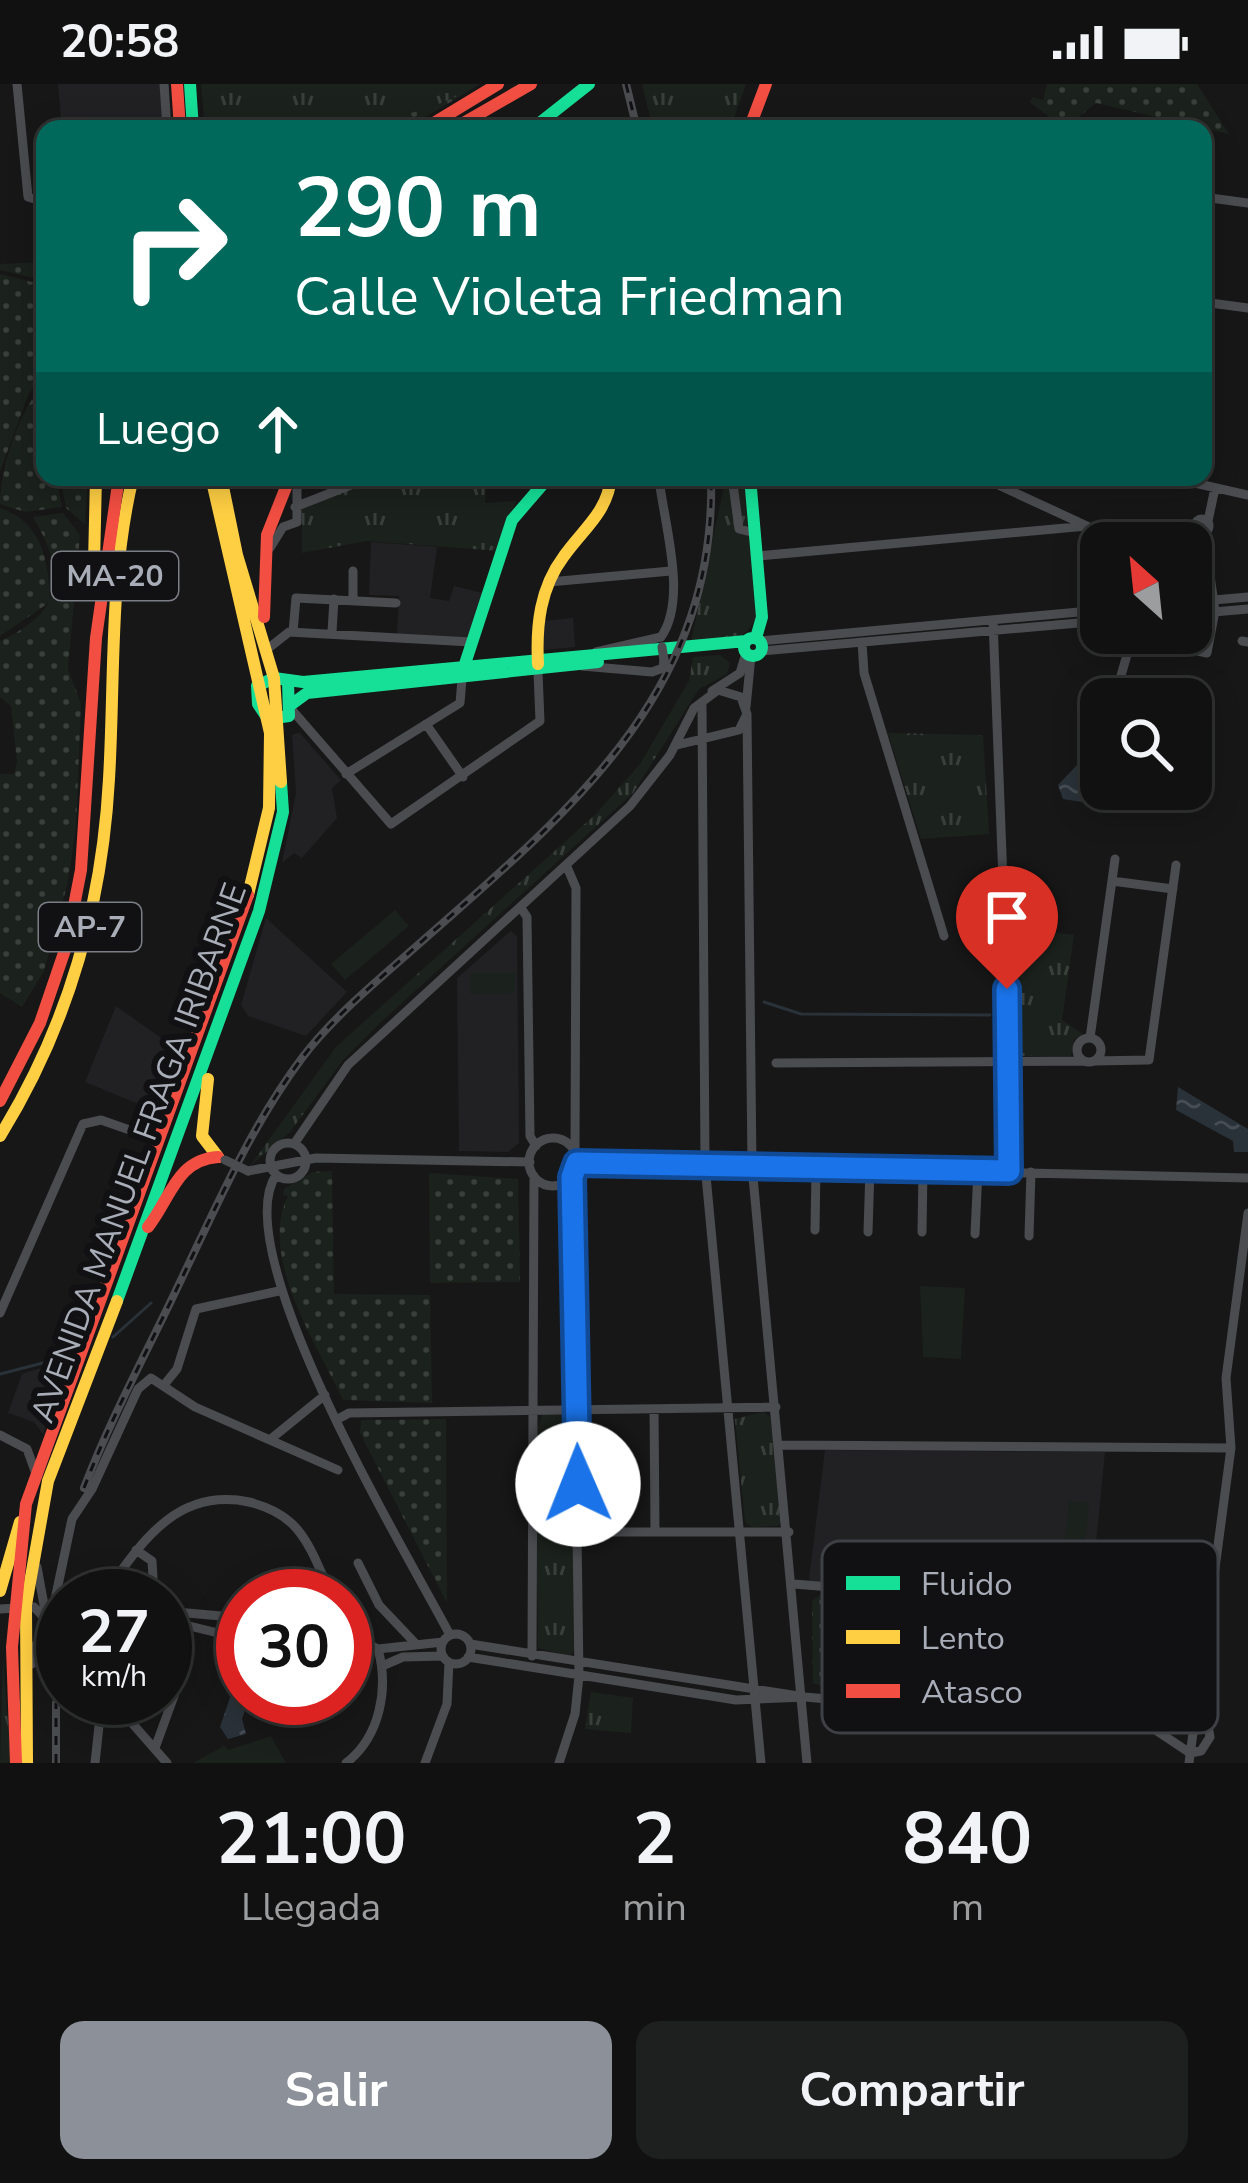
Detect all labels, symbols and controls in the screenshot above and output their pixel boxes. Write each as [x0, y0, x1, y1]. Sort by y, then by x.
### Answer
text: 20:58 [60, 12, 179, 73]
text: 290 m [294, 151, 542, 266]
icon: right [96, 168, 252, 324]
text: Calle Violeta Friedman [294, 260, 845, 334]
icon: ahead [245, 396, 311, 462]
text: Luego [96, 399, 221, 460]
north arrow [1080, 522, 1212, 654]
map controls [1080, 522, 1212, 810]
road number: MA-20 [52, 552, 178, 600]
button: search [1080, 678, 1212, 810]
pin [956, 866, 1058, 989]
street label: AVENIDA MANUEL FRAGA IRIBARNE [20, 877, 258, 1429]
icon: arrive [974, 884, 1040, 950]
road number: AP-7 [39, 903, 141, 951]
position arrow [515, 1421, 641, 1547]
legend [822, 1541, 1218, 1733]
text: Fluido [921, 1562, 1013, 1607]
speed limit sign: 30 [216, 1569, 372, 1725]
text: 27 [78, 1591, 150, 1673]
text: Lento [921, 1616, 1005, 1661]
text: km/h [81, 1656, 147, 1697]
text: Atasco [921, 1670, 1023, 1715]
text: 21:00 [216, 1790, 406, 1888]
text: 2 [633, 1790, 676, 1888]
text: 840 [903, 1790, 1032, 1888]
text: Llegada [241, 1881, 381, 1934]
text: min [622, 1881, 687, 1934]
text: m [951, 1881, 984, 1934]
button: Salir [60, 2021, 612, 2159]
button: Compartir [636, 2021, 1188, 2159]

